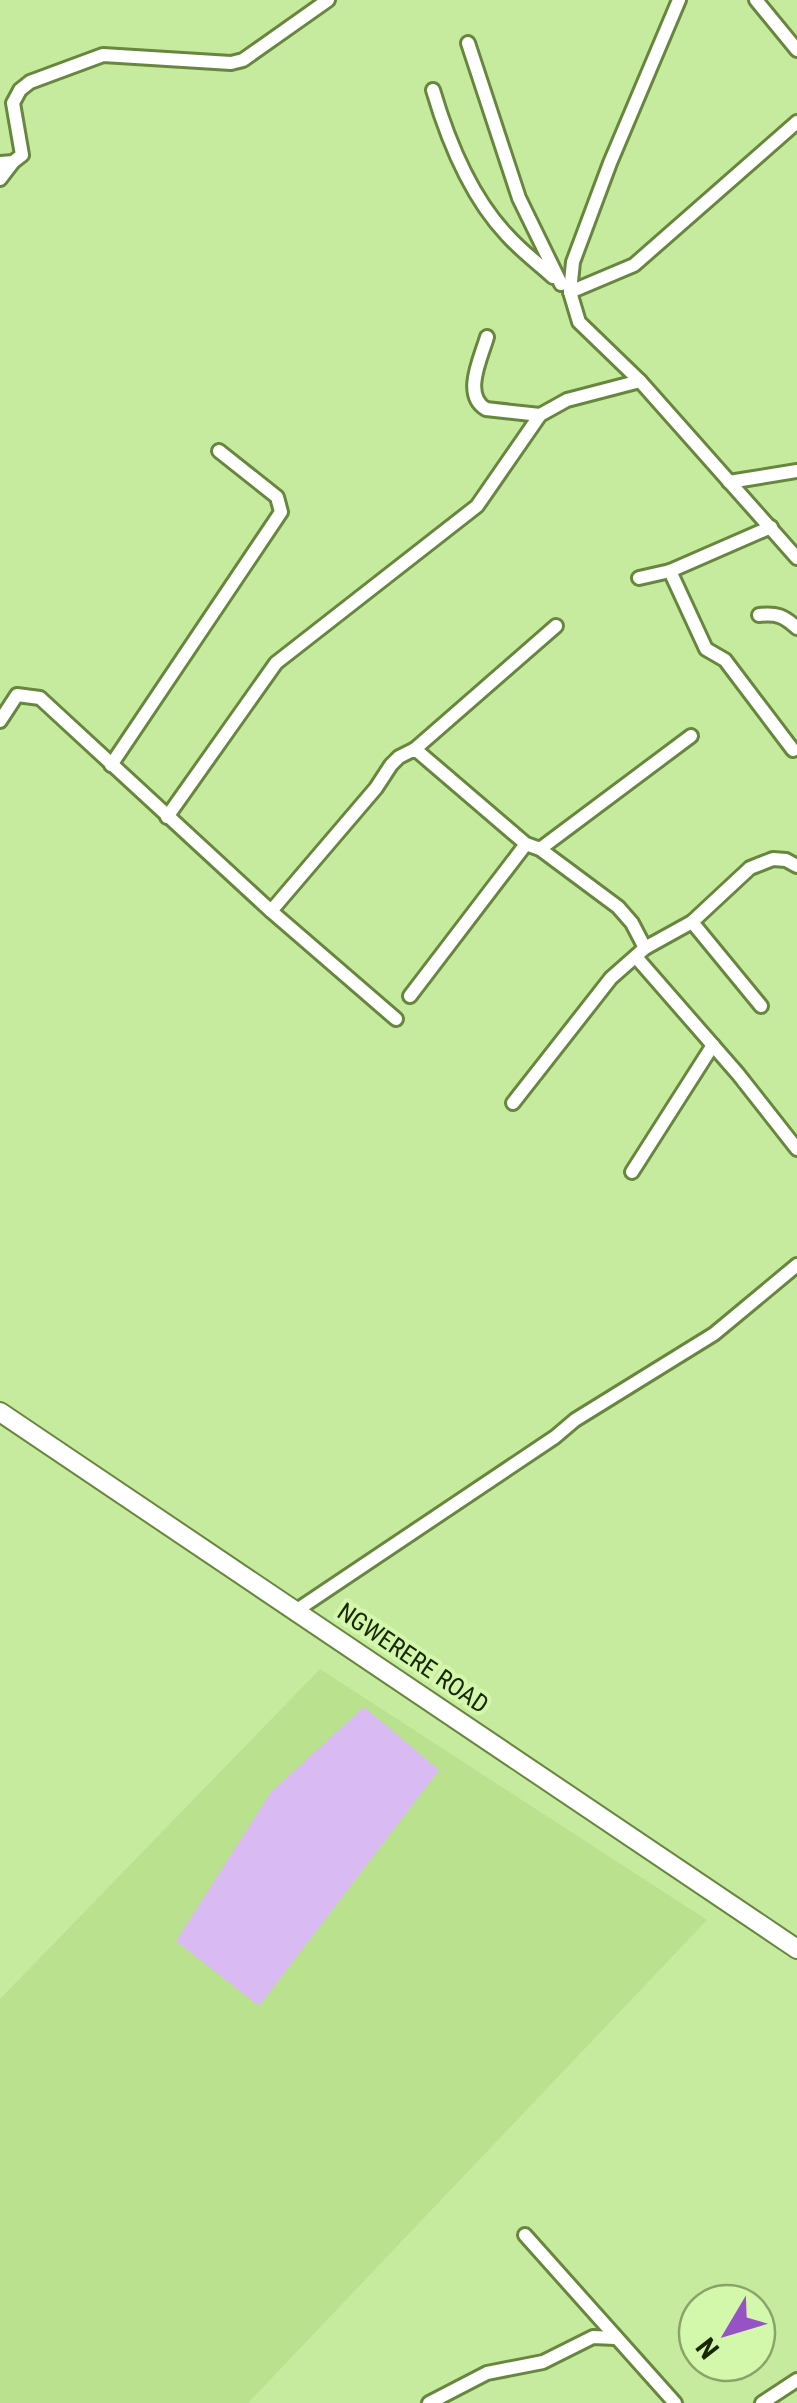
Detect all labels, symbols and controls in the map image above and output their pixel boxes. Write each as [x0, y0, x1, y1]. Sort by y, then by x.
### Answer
street label: NGWERERE ROAD [332, 1597, 494, 1719]
north arrow [677, 2283, 777, 2383]
text: N [689, 2331, 726, 2365]

